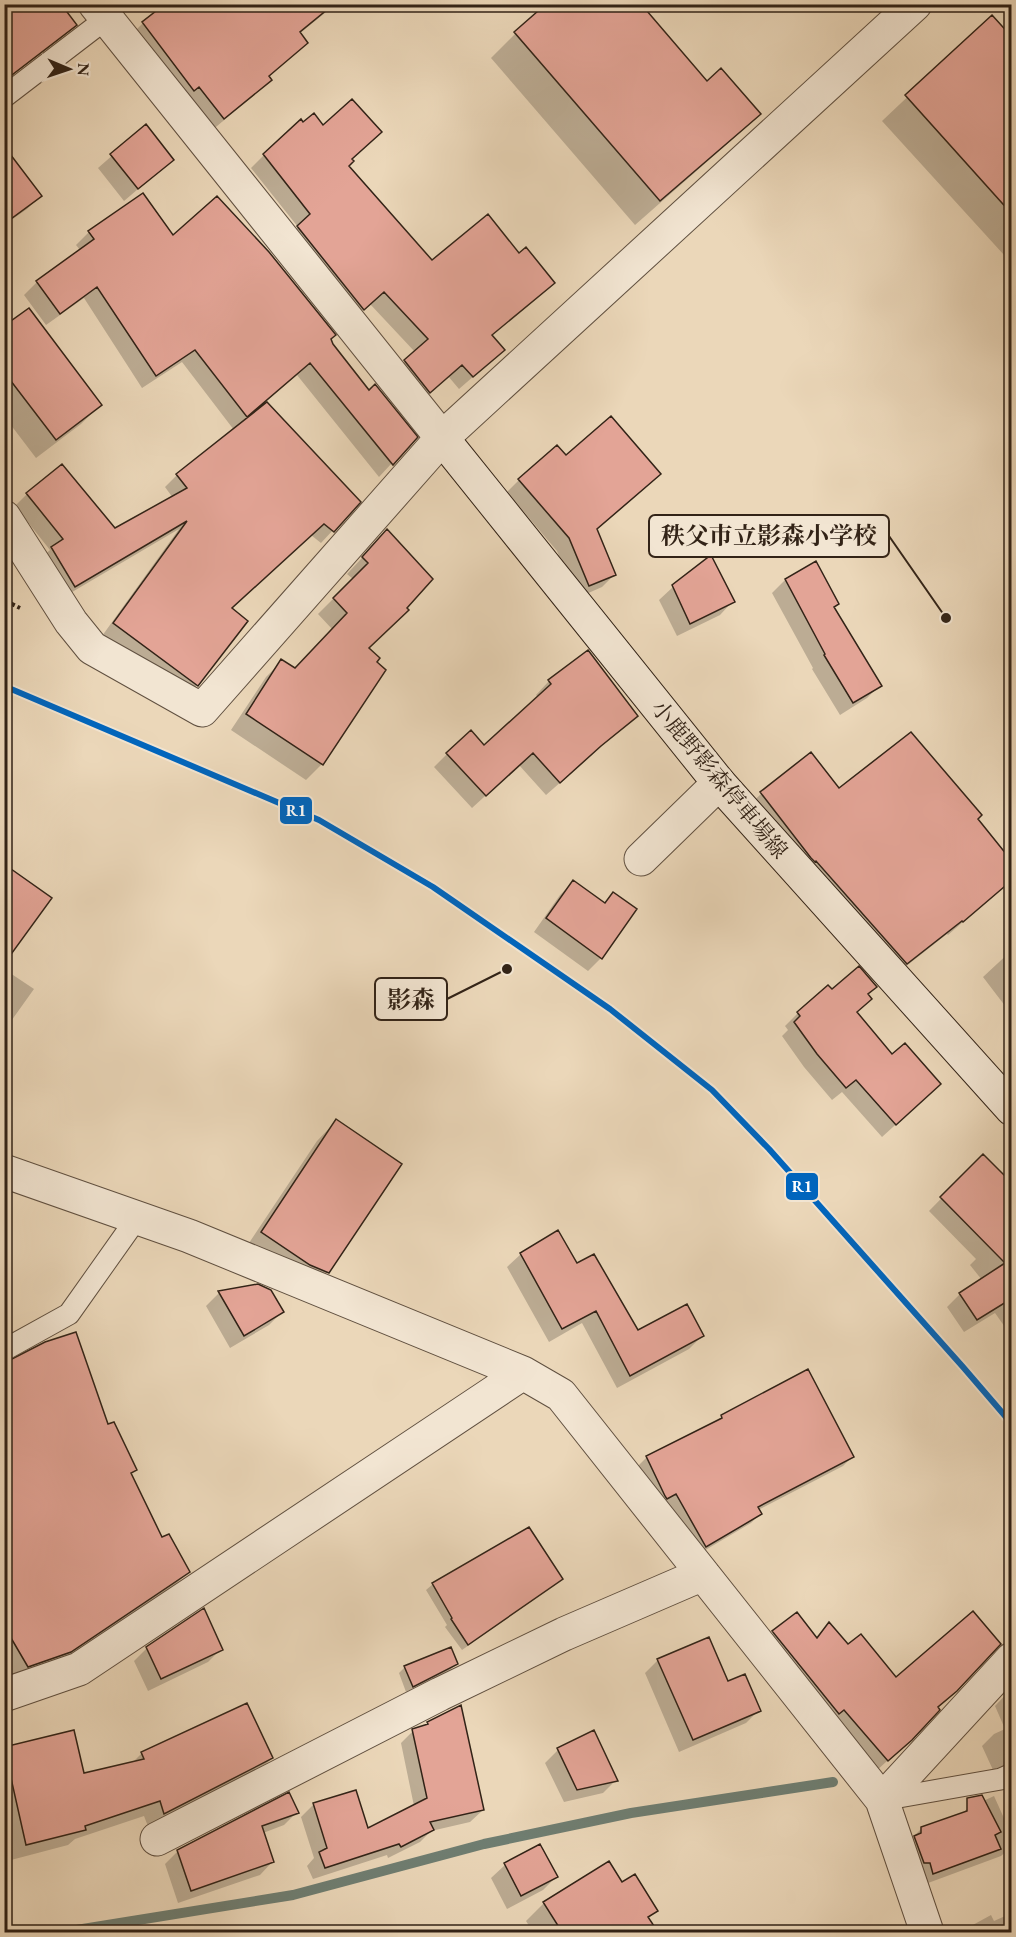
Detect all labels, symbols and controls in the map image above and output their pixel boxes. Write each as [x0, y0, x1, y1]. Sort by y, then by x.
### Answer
north arrow [39, 39, 99, 99]
text: N [73, 63, 94, 76]
callout: 秩父市立影森小学校 [649, 515, 889, 557]
text: 秩父市立影森小学校 [661, 520, 877, 551]
street label: 小鹿野影森停車場線 [645, 694, 794, 864]
line badge: R1 [279, 796, 313, 825]
text: R1 [286, 800, 306, 821]
callout: 影森 [375, 978, 447, 1020]
text: 影森 [387, 984, 435, 1015]
line badge: R1 [785, 1172, 819, 1201]
text: R1 [792, 1176, 812, 1197]

